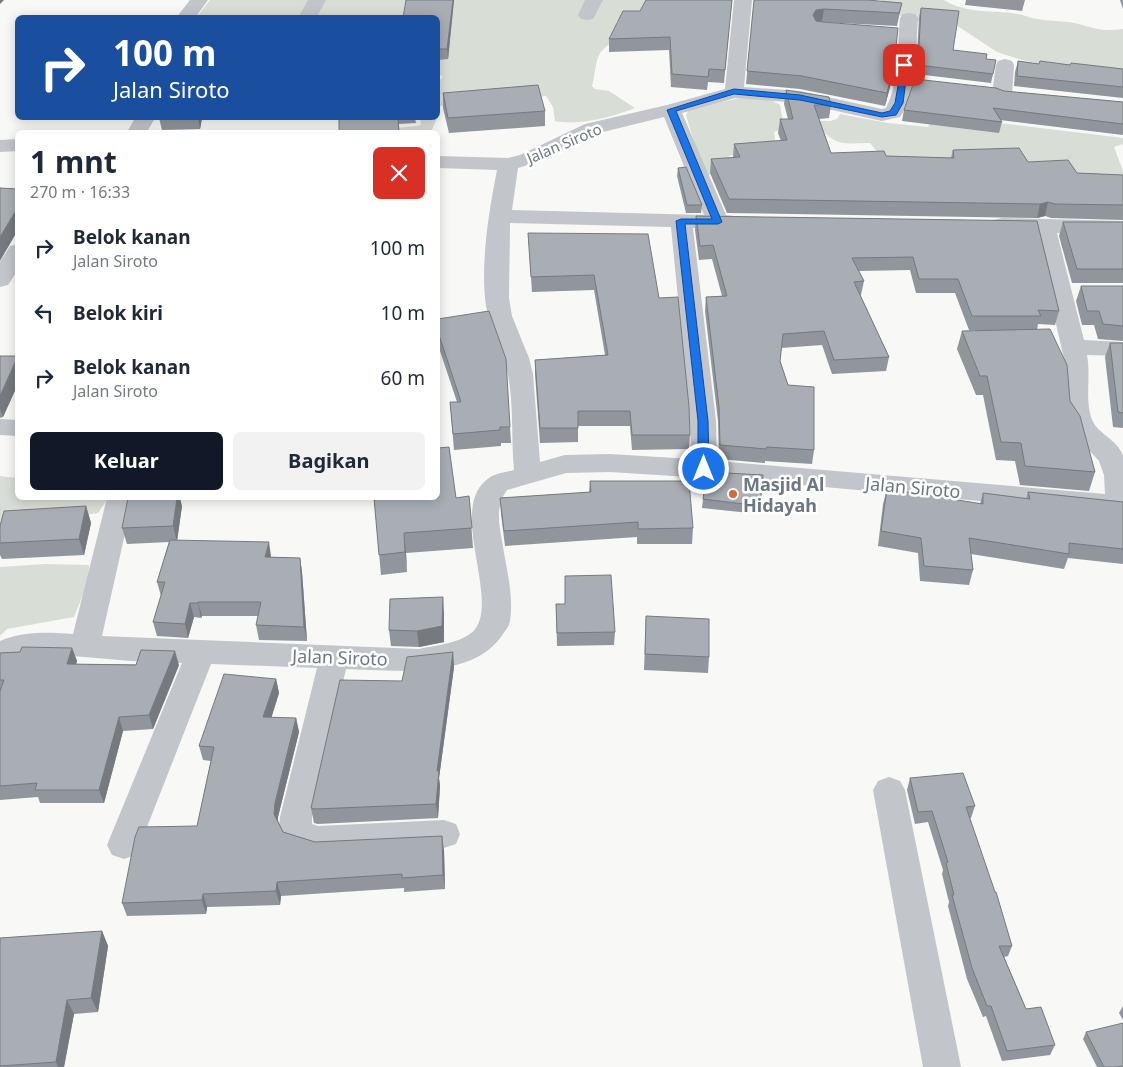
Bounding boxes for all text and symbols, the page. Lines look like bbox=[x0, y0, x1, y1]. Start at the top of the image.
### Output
text: 100 m bbox=[113, 29, 216, 76]
icon: right bbox=[30, 35, 95, 100]
pin bbox=[883, 44, 925, 86]
icon: arrive bbox=[890, 51, 918, 79]
text: Jalan Siroto bbox=[113, 74, 230, 104]
street label: Jalan Siroto bbox=[522, 118, 605, 169]
text: 1 mnt bbox=[30, 141, 117, 182]
button: close bbox=[373, 147, 425, 199]
text: 270 m · 16:33 bbox=[30, 181, 130, 203]
text: Belok kanan bbox=[73, 224, 190, 250]
icon: right bbox=[30, 234, 58, 262]
text: 100 m bbox=[370, 235, 425, 261]
text: Jalan Siroto bbox=[73, 250, 158, 272]
icon: left bbox=[30, 299, 58, 327]
text: Belok kiri bbox=[73, 300, 163, 326]
text: 10 m bbox=[381, 300, 425, 326]
text: Belok kanan bbox=[73, 354, 190, 380]
icon: right bbox=[30, 364, 58, 392]
text: 60 m bbox=[381, 365, 425, 391]
text: Jalan Siroto bbox=[73, 380, 158, 402]
button: Keluar bbox=[30, 432, 223, 490]
button: Bagikan bbox=[233, 432, 425, 490]
position arrow bbox=[677, 442, 729, 494]
street label: Jalan Siroto bbox=[862, 471, 962, 503]
place label: Masjid Al Hidayah bbox=[743, 472, 824, 517]
marker: Masjid Al Hidayah bbox=[727, 488, 739, 500]
street label: Jalan Siroto bbox=[290, 643, 388, 671]

